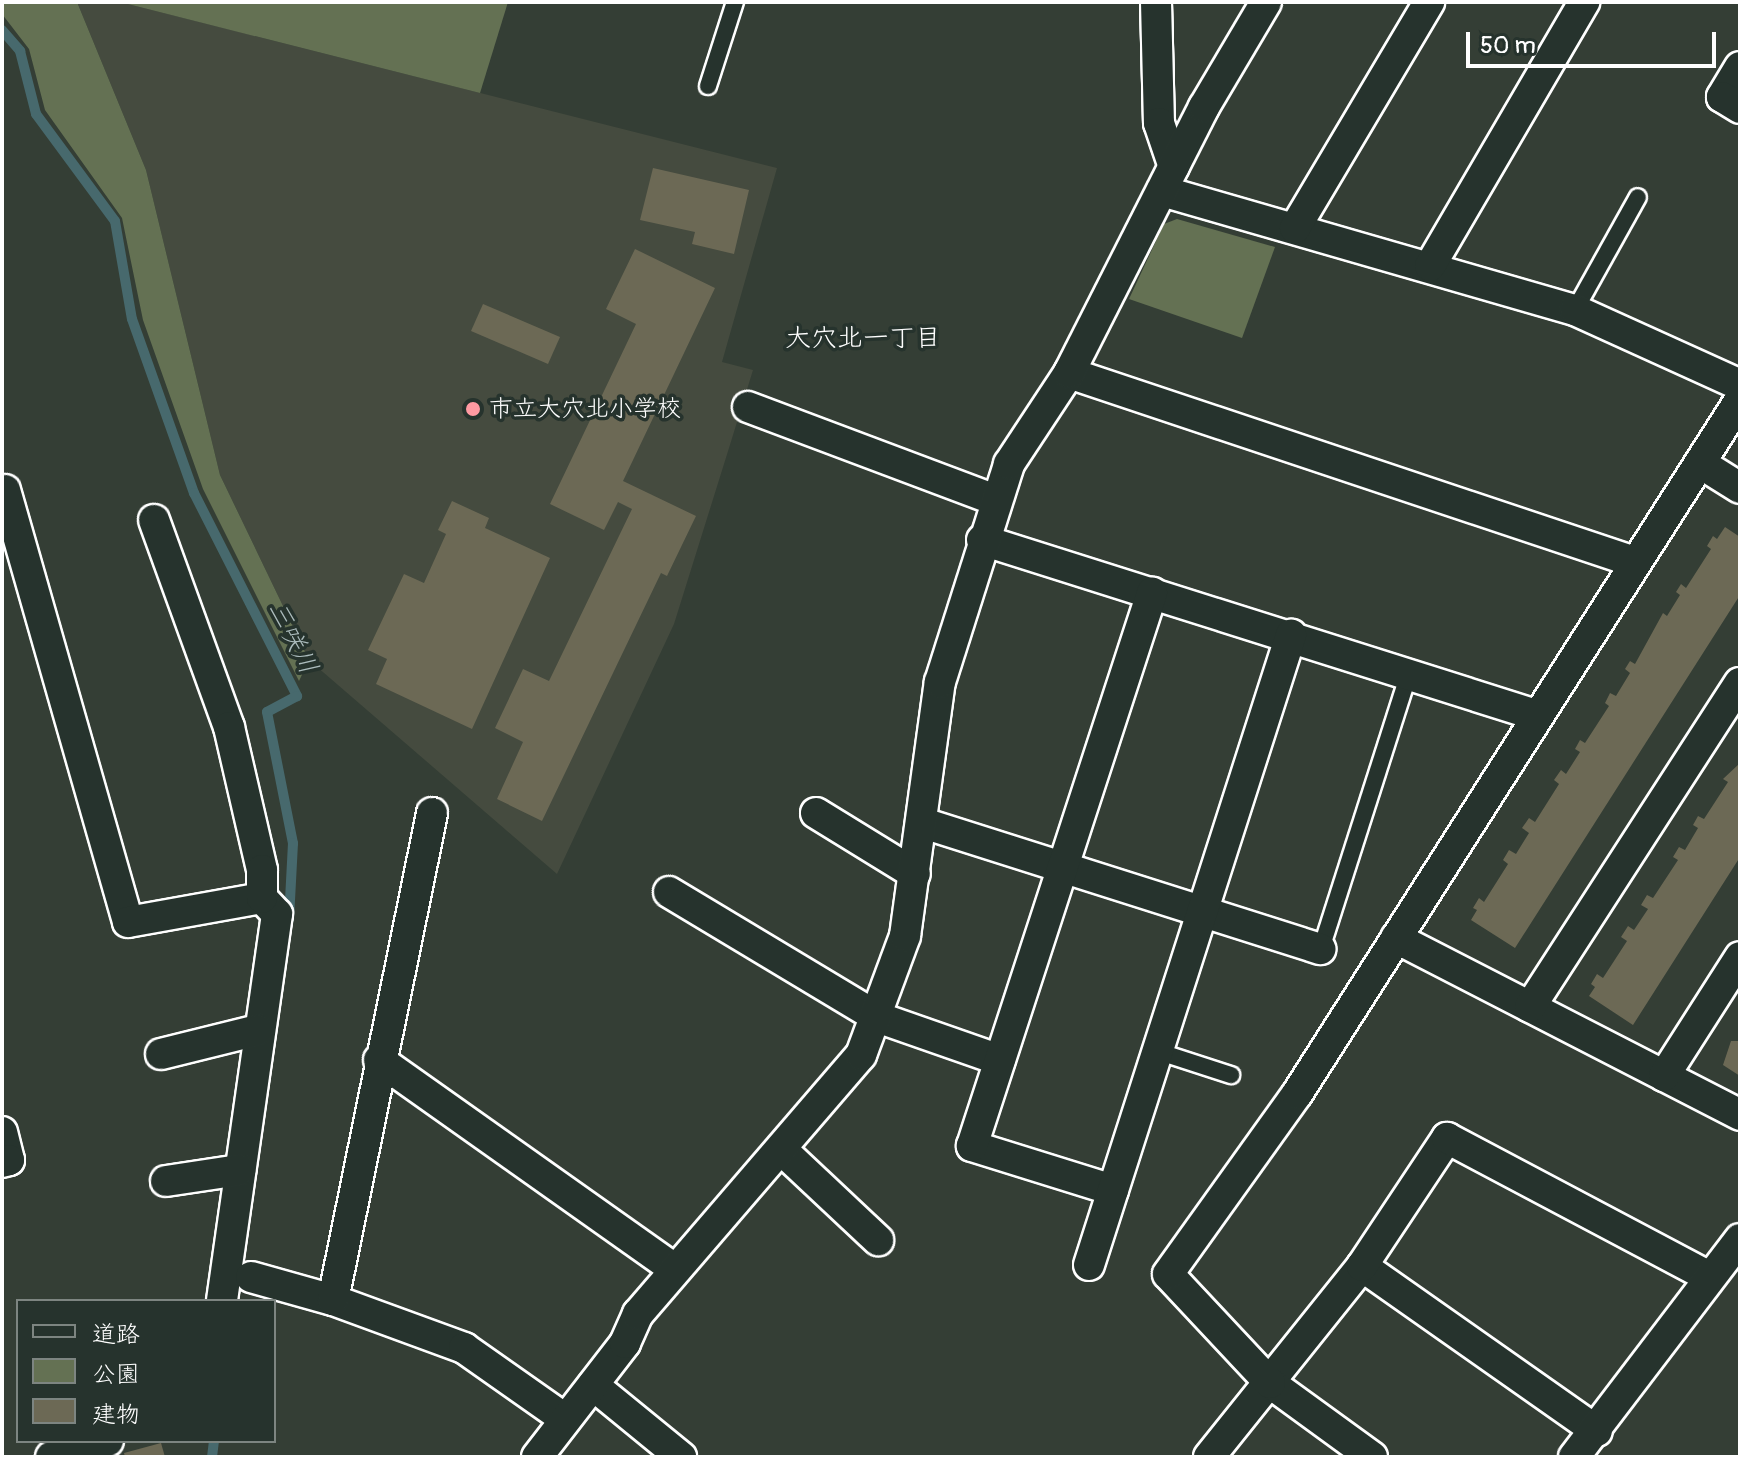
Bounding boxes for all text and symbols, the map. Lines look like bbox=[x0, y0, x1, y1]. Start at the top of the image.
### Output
scale bar bbox=[1470, 16, 1720, 66]
text: 50 m bbox=[1480, 31, 1536, 60]
district label: 大穴北一丁目 bbox=[785, 323, 941, 355]
place label: 市立大穴北小学校 bbox=[489, 395, 681, 423]
marker: 市立大穴北小学校 bbox=[464, 400, 482, 418]
water label: 三咲川 bbox=[260, 596, 324, 680]
legend bbox=[16, 1299, 276, 1443]
text: 道路 bbox=[92, 1320, 140, 1349]
text: 公園 bbox=[92, 1360, 140, 1389]
text: 建物 bbox=[92, 1400, 140, 1429]

